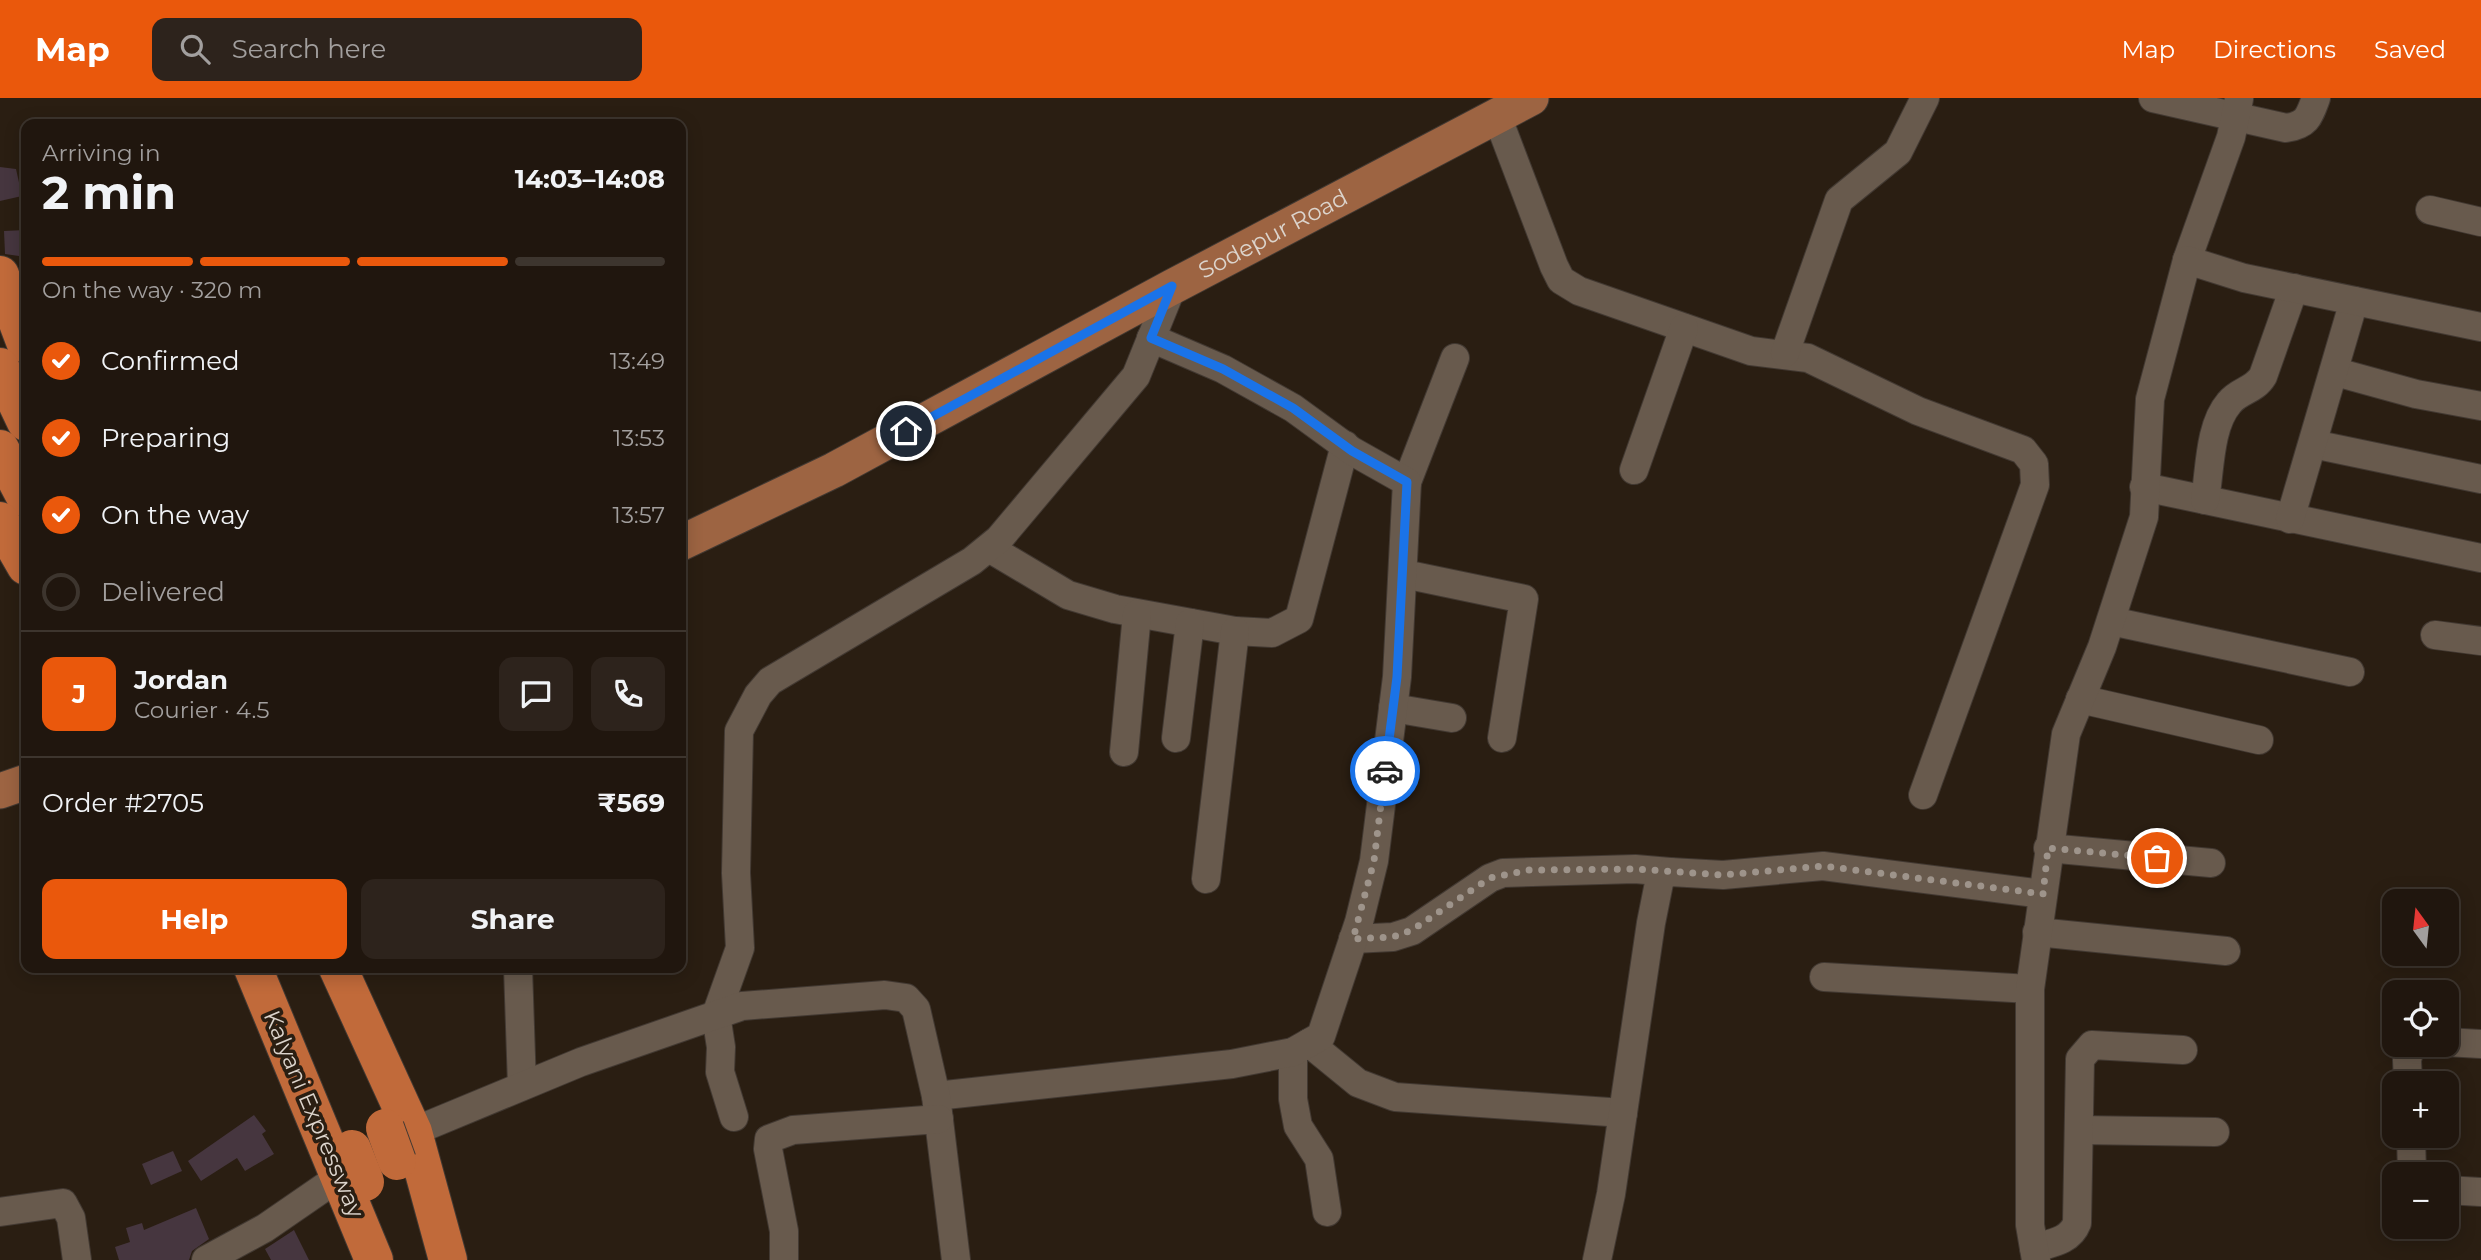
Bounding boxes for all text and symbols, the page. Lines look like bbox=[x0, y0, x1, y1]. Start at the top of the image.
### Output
search box bbox=[152, 18, 642, 81]
text: Map bbox=[35, 29, 110, 69]
icon: search bbox=[176, 30, 214, 68]
text: Search here bbox=[232, 33, 386, 65]
text: Map bbox=[2122, 35, 2175, 64]
text: Directions bbox=[2213, 35, 2336, 64]
text: Saved bbox=[2374, 35, 2446, 64]
text: Arriving in bbox=[42, 139, 161, 167]
text: 14:03–14:08 bbox=[515, 163, 665, 195]
text: 2 min bbox=[42, 164, 176, 221]
street label: Sodepur Road bbox=[1194, 183, 1352, 285]
text: On the way · 320 m bbox=[42, 276, 262, 304]
icon: check bbox=[42, 342, 80, 380]
text: Confirmed bbox=[101, 345, 240, 377]
text: 13:49 bbox=[610, 347, 665, 375]
pin bbox=[876, 401, 936, 461]
icon: home bbox=[887, 412, 925, 450]
icon: check bbox=[42, 419, 80, 457]
text: Preparing bbox=[101, 422, 230, 454]
text: 13:53 bbox=[613, 424, 665, 452]
icon: check bbox=[42, 496, 80, 534]
text: On the way bbox=[101, 499, 249, 531]
text: 13:57 bbox=[613, 501, 665, 529]
text: Delivered bbox=[101, 576, 225, 608]
button: chat bbox=[499, 657, 573, 731]
button: phone bbox=[591, 657, 665, 731]
text: Jordan bbox=[134, 664, 228, 696]
text: J bbox=[72, 678, 86, 710]
text: Courier · 4.5 bbox=[134, 696, 269, 724]
courier bbox=[1350, 736, 1420, 806]
icon: car bbox=[1366, 752, 1404, 790]
text: Order #2705 bbox=[42, 787, 204, 819]
text: ₹569 bbox=[598, 787, 665, 819]
pin bbox=[2127, 828, 2187, 888]
icon: bag bbox=[2138, 839, 2176, 877]
button: Help bbox=[42, 879, 347, 959]
button: Share bbox=[361, 879, 665, 959]
north arrow bbox=[2382, 889, 2459, 966]
map controls bbox=[2382, 889, 2459, 1239]
button: locate bbox=[2382, 980, 2459, 1057]
street label: Kalyani Expressway bbox=[258, 1006, 371, 1222]
button: + bbox=[2382, 1071, 2459, 1148]
button: − bbox=[2382, 1162, 2459, 1239]

